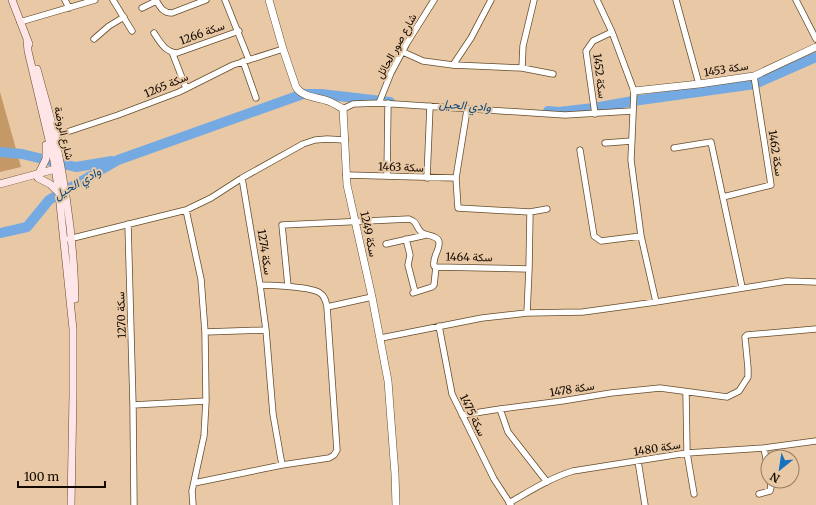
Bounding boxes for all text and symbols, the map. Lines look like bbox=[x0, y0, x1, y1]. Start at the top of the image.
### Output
street label: شارع صور الحائل bbox=[372, 11, 421, 81]
street label: سكة 1266 bbox=[178, 18, 227, 48]
street label: سكة 1452 bbox=[590, 53, 610, 100]
street label: سكة 1453 bbox=[703, 59, 750, 79]
street label: سكة 1265 bbox=[142, 69, 190, 101]
water label: وادي الحيل bbox=[438, 96, 492, 117]
street label: شارع الروضة bbox=[50, 105, 77, 162]
street label: سكة 1462 bbox=[765, 129, 787, 177]
street label: سكة 1463 bbox=[378, 159, 425, 175]
water label: وادي الحيل bbox=[51, 163, 105, 205]
street label: سكة 1249 bbox=[357, 210, 381, 258]
street label: سكة 1274 bbox=[255, 228, 276, 276]
street label: سكة 1464 bbox=[445, 250, 493, 264]
street label: سكة 1270 bbox=[113, 291, 129, 339]
street label: سكة 1478 bbox=[549, 379, 596, 399]
street label: سكة 1475 bbox=[457, 392, 489, 439]
street label: سكة 1480 bbox=[633, 437, 682, 459]
north arrow bbox=[760, 449, 800, 489]
scale bar bbox=[18, 463, 105, 489]
text: 100 m bbox=[24, 469, 59, 484]
text: N bbox=[767, 469, 782, 486]

